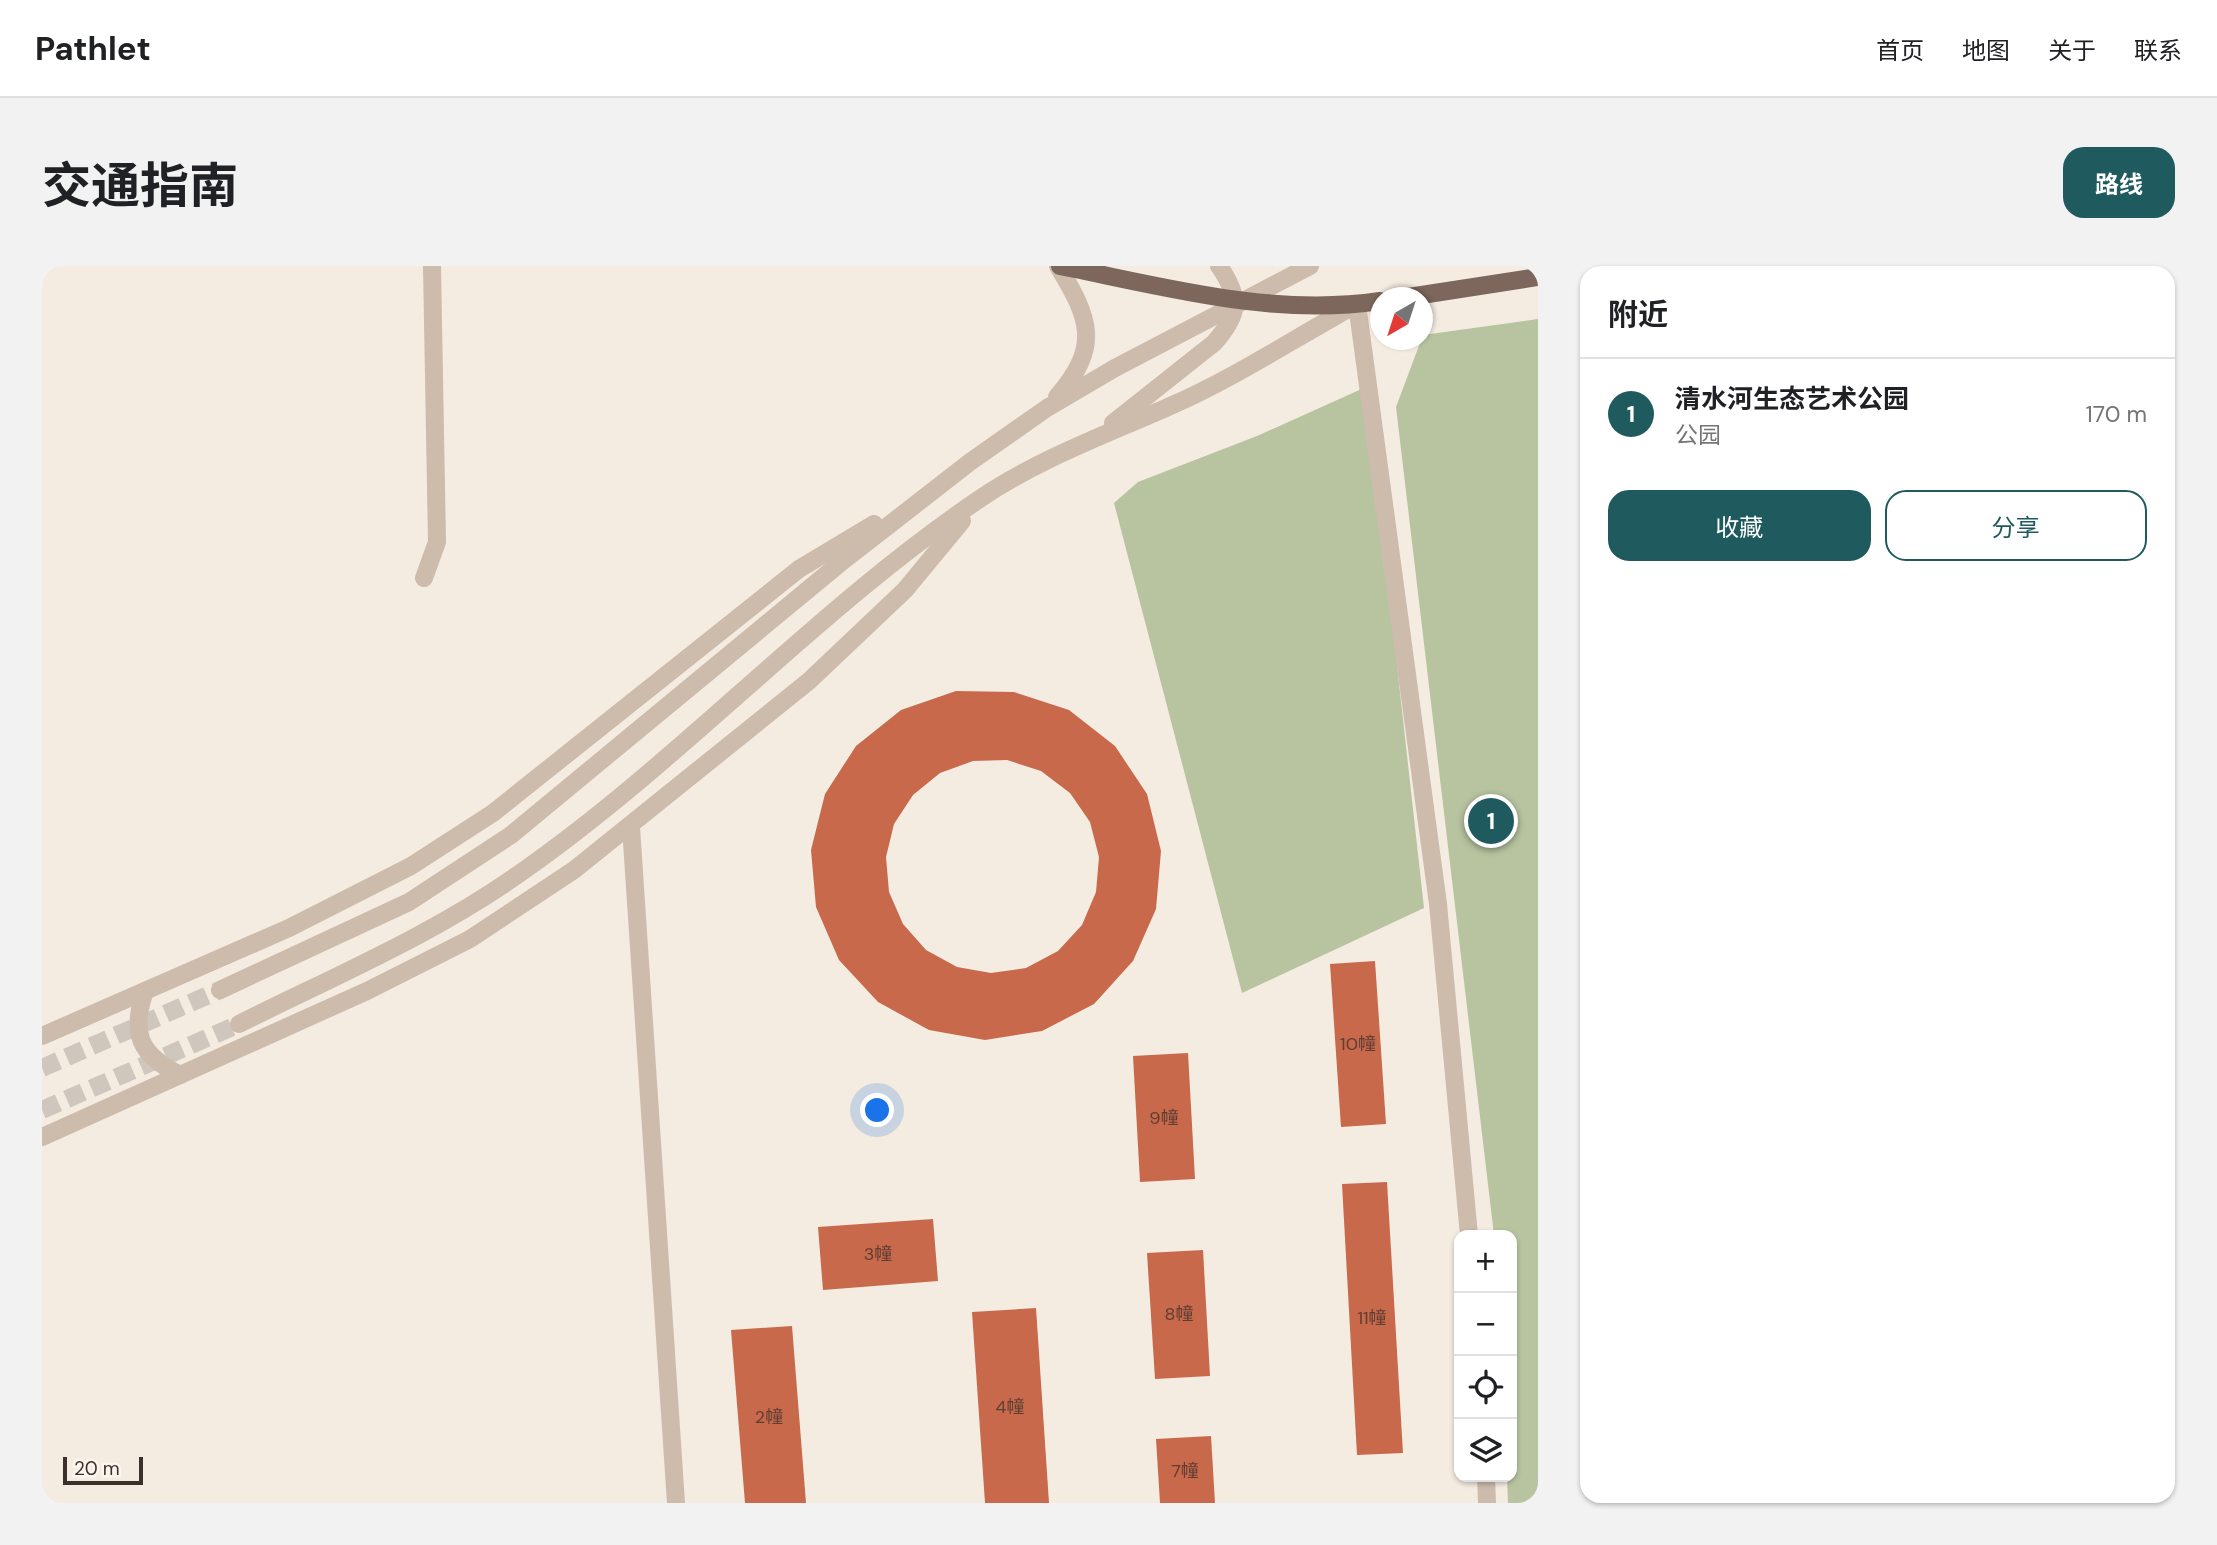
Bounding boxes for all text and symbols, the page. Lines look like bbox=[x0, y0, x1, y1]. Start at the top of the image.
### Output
text: Pathlet bbox=[35, 27, 151, 70]
text: 首页 bbox=[1876, 35, 1924, 66]
text: 地图 bbox=[1962, 35, 2010, 66]
text: 关于 bbox=[2048, 35, 2096, 66]
text: 联系 bbox=[2134, 35, 2182, 66]
button: 路线 bbox=[2063, 147, 2175, 218]
text: 交通指南 bbox=[42, 154, 238, 218]
north arrow bbox=[1370, 287, 1433, 350]
text: 附近 bbox=[1608, 295, 1668, 334]
text: 清水河生态艺术公园 bbox=[1675, 382, 1909, 416]
text: 1 bbox=[1627, 399, 1635, 429]
text: 170 m bbox=[2086, 399, 2147, 429]
text: 公园 bbox=[1675, 420, 1721, 450]
button: 收藏 bbox=[1608, 490, 1871, 561]
button: 分享 bbox=[1885, 490, 2147, 561]
pin: 1 bbox=[1468, 795, 1514, 847]
house number: 10幢 bbox=[1340, 1032, 1376, 1056]
your location bbox=[860, 1093, 894, 1127]
house number: 9幢 bbox=[1149, 1106, 1179, 1130]
map controls bbox=[1454, 1230, 1517, 1482]
button: + bbox=[1454, 1230, 1517, 1293]
house number: 3幢 bbox=[864, 1242, 892, 1266]
button: − bbox=[1454, 1293, 1517, 1356]
house number: 8幢 bbox=[1165, 1302, 1193, 1326]
house number: 11幢 bbox=[1357, 1306, 1387, 1330]
button: locate bbox=[1454, 1356, 1517, 1419]
house number: 4幢 bbox=[996, 1395, 1024, 1419]
house number: 2幢 bbox=[755, 1405, 783, 1429]
button: layers bbox=[1454, 1419, 1517, 1482]
scale bar bbox=[63, 1454, 144, 1486]
text: 20 m bbox=[74, 1456, 120, 1481]
house number: 7幢 bbox=[1171, 1459, 1199, 1483]

